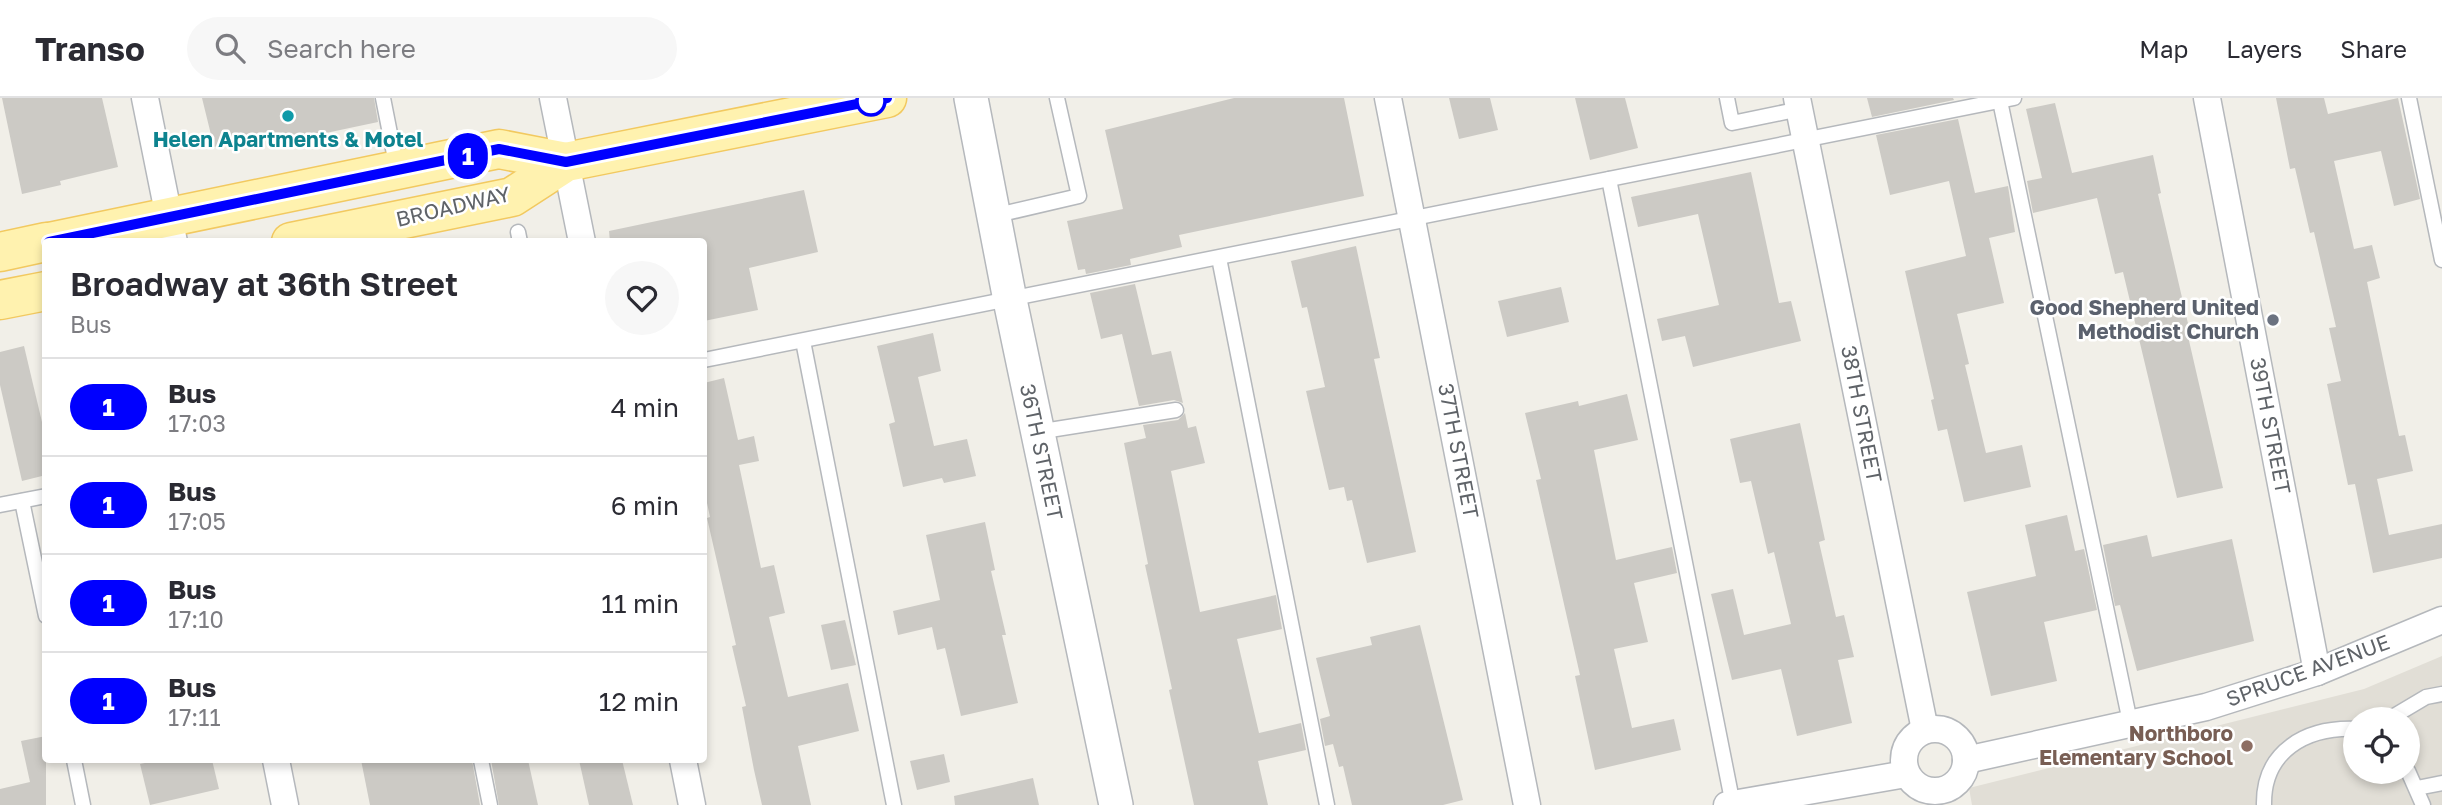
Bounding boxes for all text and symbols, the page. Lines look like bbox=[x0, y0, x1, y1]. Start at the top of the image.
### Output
search box bbox=[187, 17, 677, 80]
text: Transo bbox=[35, 29, 145, 68]
icon: search bbox=[211, 29, 249, 67]
text: Search here bbox=[267, 33, 416, 64]
text: Map bbox=[2139, 34, 2188, 63]
text: Layers bbox=[2226, 34, 2302, 63]
text: Share bbox=[2340, 34, 2407, 63]
unlabelled marker bbox=[856, 86, 886, 116]
marker: Helen Apartments & Motel bbox=[280, 108, 296, 124]
place label: Helen Apartments & Motel bbox=[153, 126, 423, 152]
line badge: 1 bbox=[445, 133, 491, 179]
text: 1 bbox=[462, 141, 474, 170]
street label: BROADWAY bbox=[393, 180, 513, 232]
button: heart bbox=[605, 261, 679, 335]
text: Broadway at 36th Street bbox=[70, 264, 458, 303]
place label: Good Shepherd United Methodist Church bbox=[2029, 294, 2259, 344]
text: Bus bbox=[70, 310, 112, 338]
marker: Good Shepherd United Methodist Church bbox=[2265, 312, 2281, 328]
street label: 38TH STREET bbox=[1836, 343, 1888, 484]
street label: 39TH STREET bbox=[2245, 355, 2297, 496]
text: Bus bbox=[168, 378, 216, 409]
street label: 36TH STREET bbox=[1015, 381, 1069, 522]
street label: 37TH STREET bbox=[1433, 381, 1485, 521]
text: 1 bbox=[102, 392, 115, 421]
text: 4 min bbox=[611, 392, 679, 423]
text: 17:03 bbox=[168, 409, 226, 437]
text: Bus bbox=[168, 476, 216, 507]
text: 1 bbox=[102, 490, 115, 519]
text: 6 min bbox=[611, 490, 679, 521]
text: 17:05 bbox=[168, 507, 226, 535]
text: Bus bbox=[168, 574, 216, 605]
text: 1 bbox=[102, 588, 115, 617]
text: 11 min bbox=[601, 588, 679, 619]
text: 17:10 bbox=[168, 605, 224, 633]
street label: SPRUCE AVENUE bbox=[2222, 628, 2393, 712]
text: Bus bbox=[168, 672, 216, 703]
text: 1 bbox=[102, 686, 115, 715]
text: 12 min bbox=[599, 686, 679, 717]
text: 17:11 bbox=[168, 703, 221, 731]
map controls bbox=[2343, 707, 2420, 784]
button: locate bbox=[2343, 707, 2420, 784]
place label: Northboro Elementary School bbox=[2039, 720, 2233, 770]
marker: Northboro Elementary School bbox=[2239, 738, 2255, 754]

